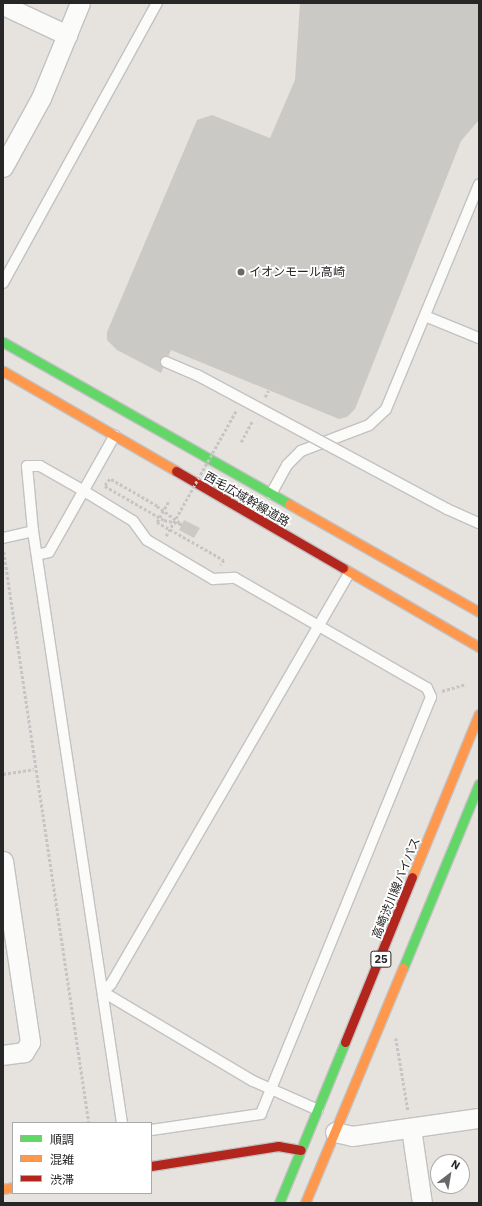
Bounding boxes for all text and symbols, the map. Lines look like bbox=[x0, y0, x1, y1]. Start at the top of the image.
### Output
place label: イオンモール高崎 bbox=[249, 265, 345, 279]
marker: イオンモール高崎 bbox=[236, 267, 246, 277]
street label: 西毛広域幹線道路 bbox=[202, 469, 292, 529]
street label: 高崎渋川線バイパス bbox=[369, 835, 423, 941]
road number: 25 bbox=[370, 950, 392, 968]
legend bbox=[12, 1122, 152, 1194]
text: 順調 bbox=[50, 1132, 74, 1147]
text: 混雑 bbox=[50, 1152, 74, 1167]
north arrow bbox=[430, 1154, 470, 1194]
text: N bbox=[449, 1157, 463, 1173]
text: 渋滞 bbox=[50, 1172, 74, 1187]

